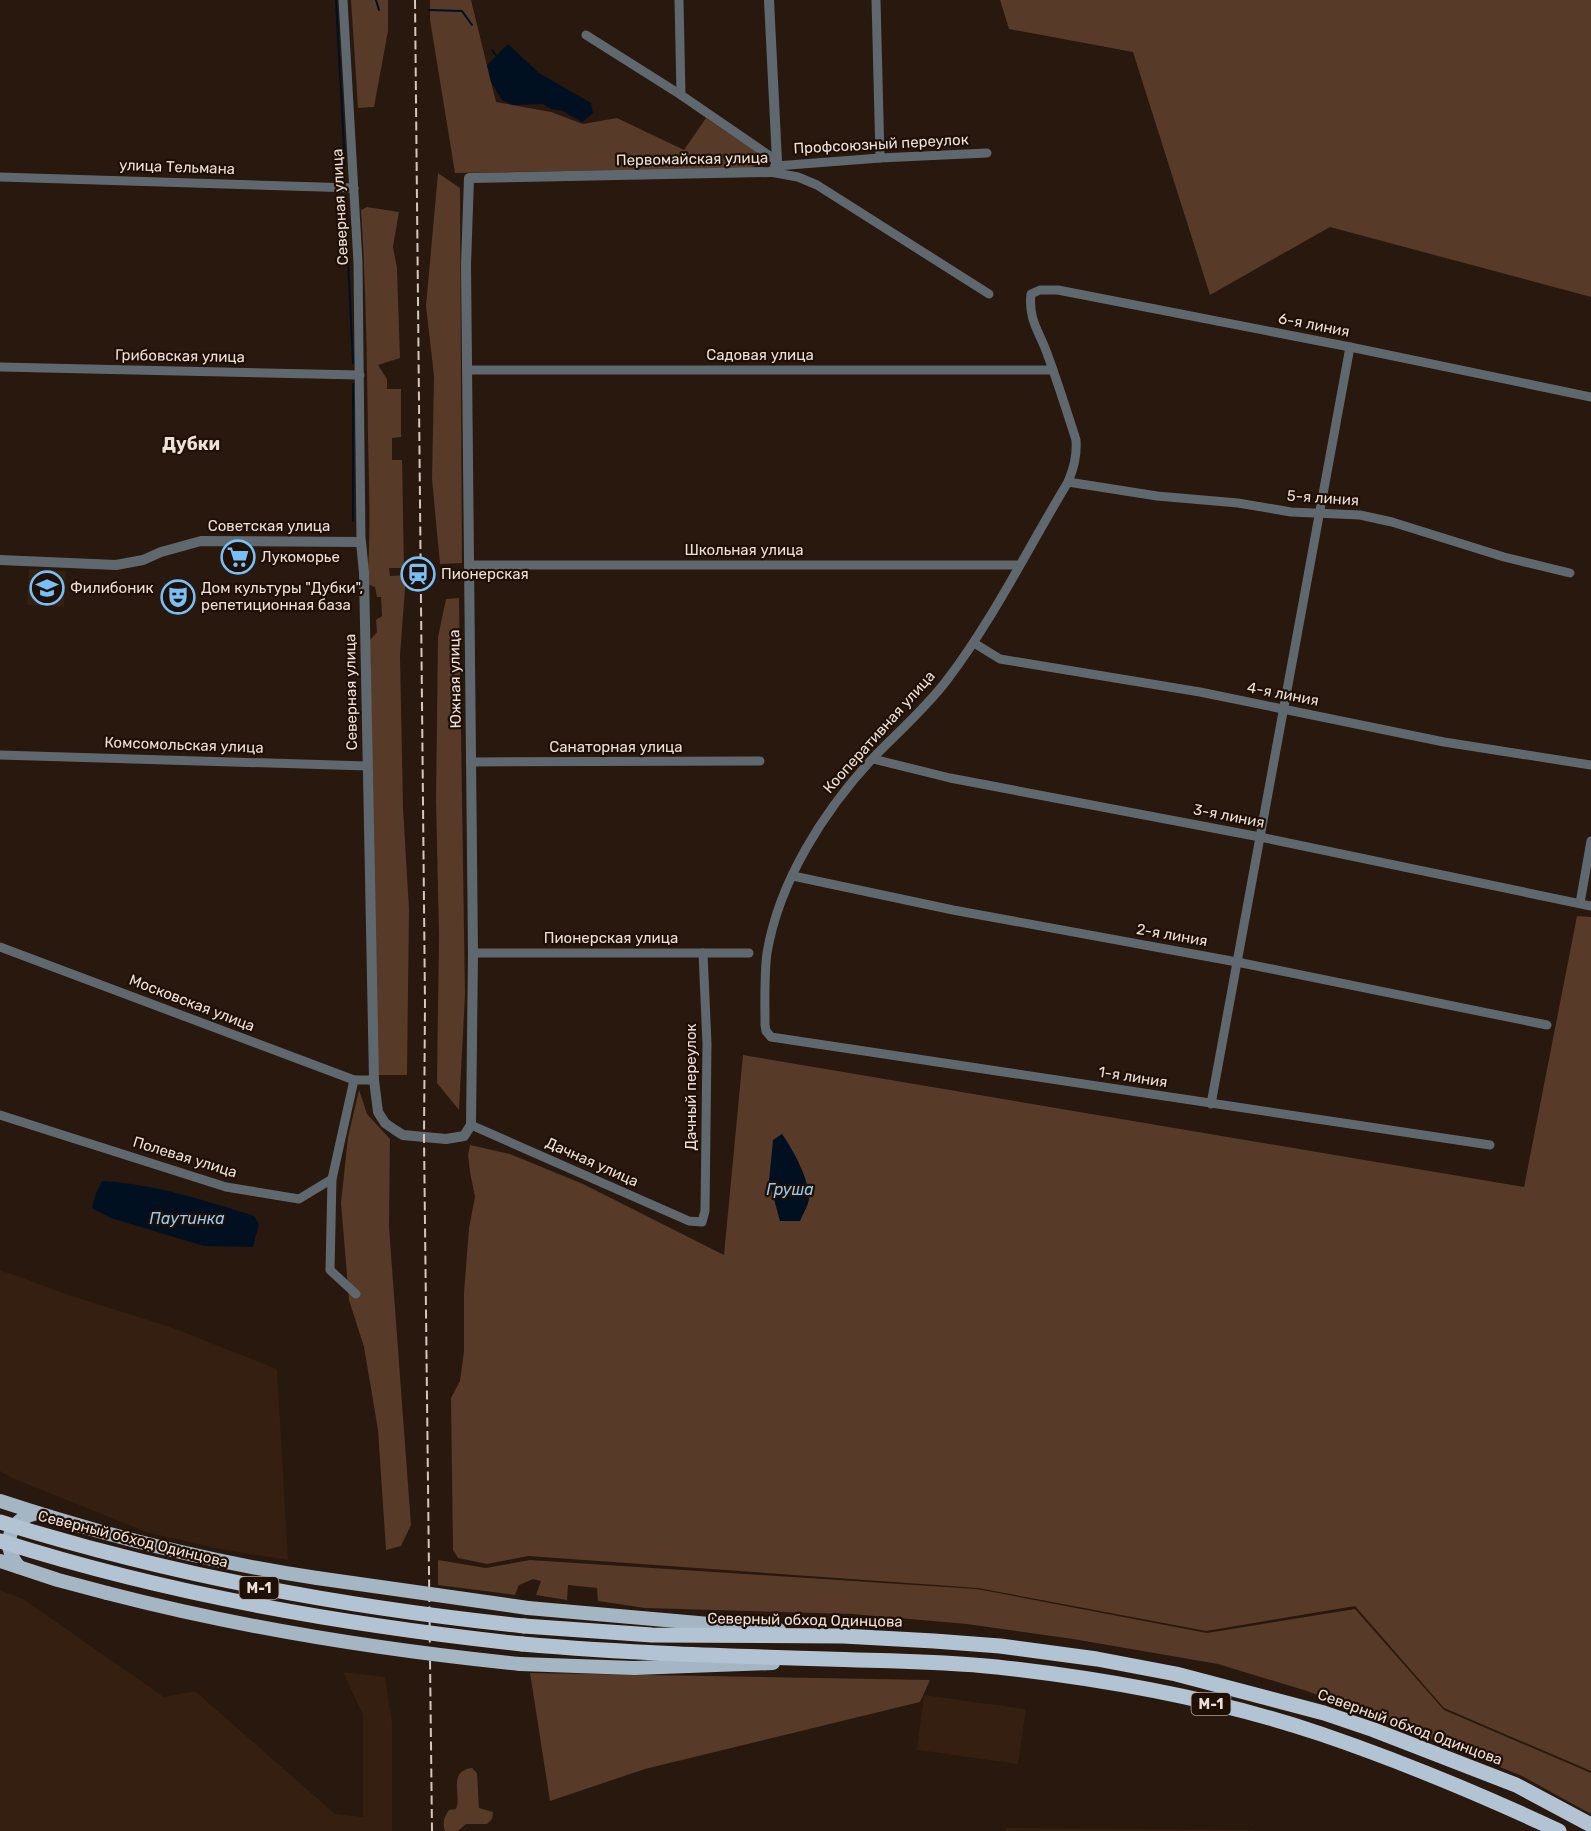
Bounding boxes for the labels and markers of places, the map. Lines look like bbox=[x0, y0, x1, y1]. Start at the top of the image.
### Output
supermarket icon: Лукоморье bbox=[220, 539, 256, 575]
place label: Лукоморье bbox=[261, 548, 340, 566]
station icon: Пионерская bbox=[400, 556, 436, 592]
place label: Пионерская bbox=[441, 565, 529, 583]
school or university icon: Филибоник bbox=[29, 570, 65, 606]
place label: Филибоник bbox=[70, 579, 153, 597]
theatre icon: Дом культуры "Дубки", репетиционная база bbox=[160, 579, 196, 615]
place label: Дом культуры "Дубки", репетиционная база bbox=[201, 579, 363, 614]

